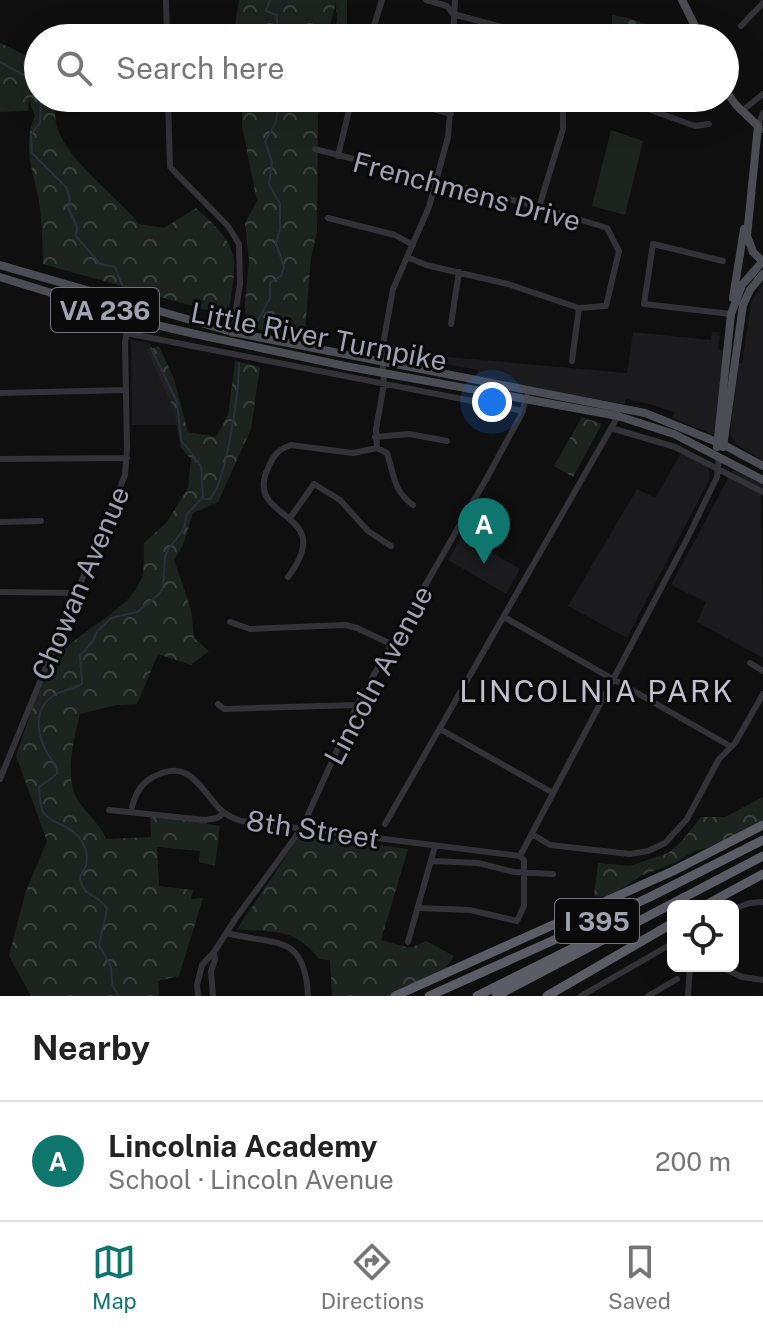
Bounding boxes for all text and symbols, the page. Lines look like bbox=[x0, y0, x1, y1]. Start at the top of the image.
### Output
search box bbox=[24, 24, 739, 112]
icon: search bbox=[52, 46, 96, 90]
text: Search here bbox=[116, 50, 284, 86]
street label: Frenchmens Drive bbox=[349, 145, 585, 237]
road number: VA 236 bbox=[51, 288, 159, 332]
street label: Little River Turnpike bbox=[188, 295, 450, 377]
your location bbox=[472, 382, 512, 422]
street label: Chowan Avenue bbox=[24, 481, 136, 685]
pin: A bbox=[458, 498, 510, 564]
street label: Lincoln Avenue bbox=[317, 580, 439, 770]
district label: LINCOLNIA PARK bbox=[459, 673, 735, 709]
street label: 8th Street bbox=[244, 803, 382, 855]
road number: I 395 bbox=[555, 899, 639, 943]
map controls bbox=[667, 900, 739, 972]
button: locate bbox=[667, 900, 739, 972]
text: Nearby bbox=[32, 1028, 150, 1068]
text: Lincolnia Academy bbox=[108, 1128, 377, 1164]
text: A bbox=[49, 1146, 67, 1177]
text: 200 m bbox=[655, 1146, 731, 1177]
text: School · Lincoln Avenue bbox=[108, 1164, 394, 1195]
tab: Map bbox=[92, 1240, 137, 1314]
tab: Directions bbox=[321, 1240, 424, 1314]
tab: Saved bbox=[608, 1240, 671, 1314]

